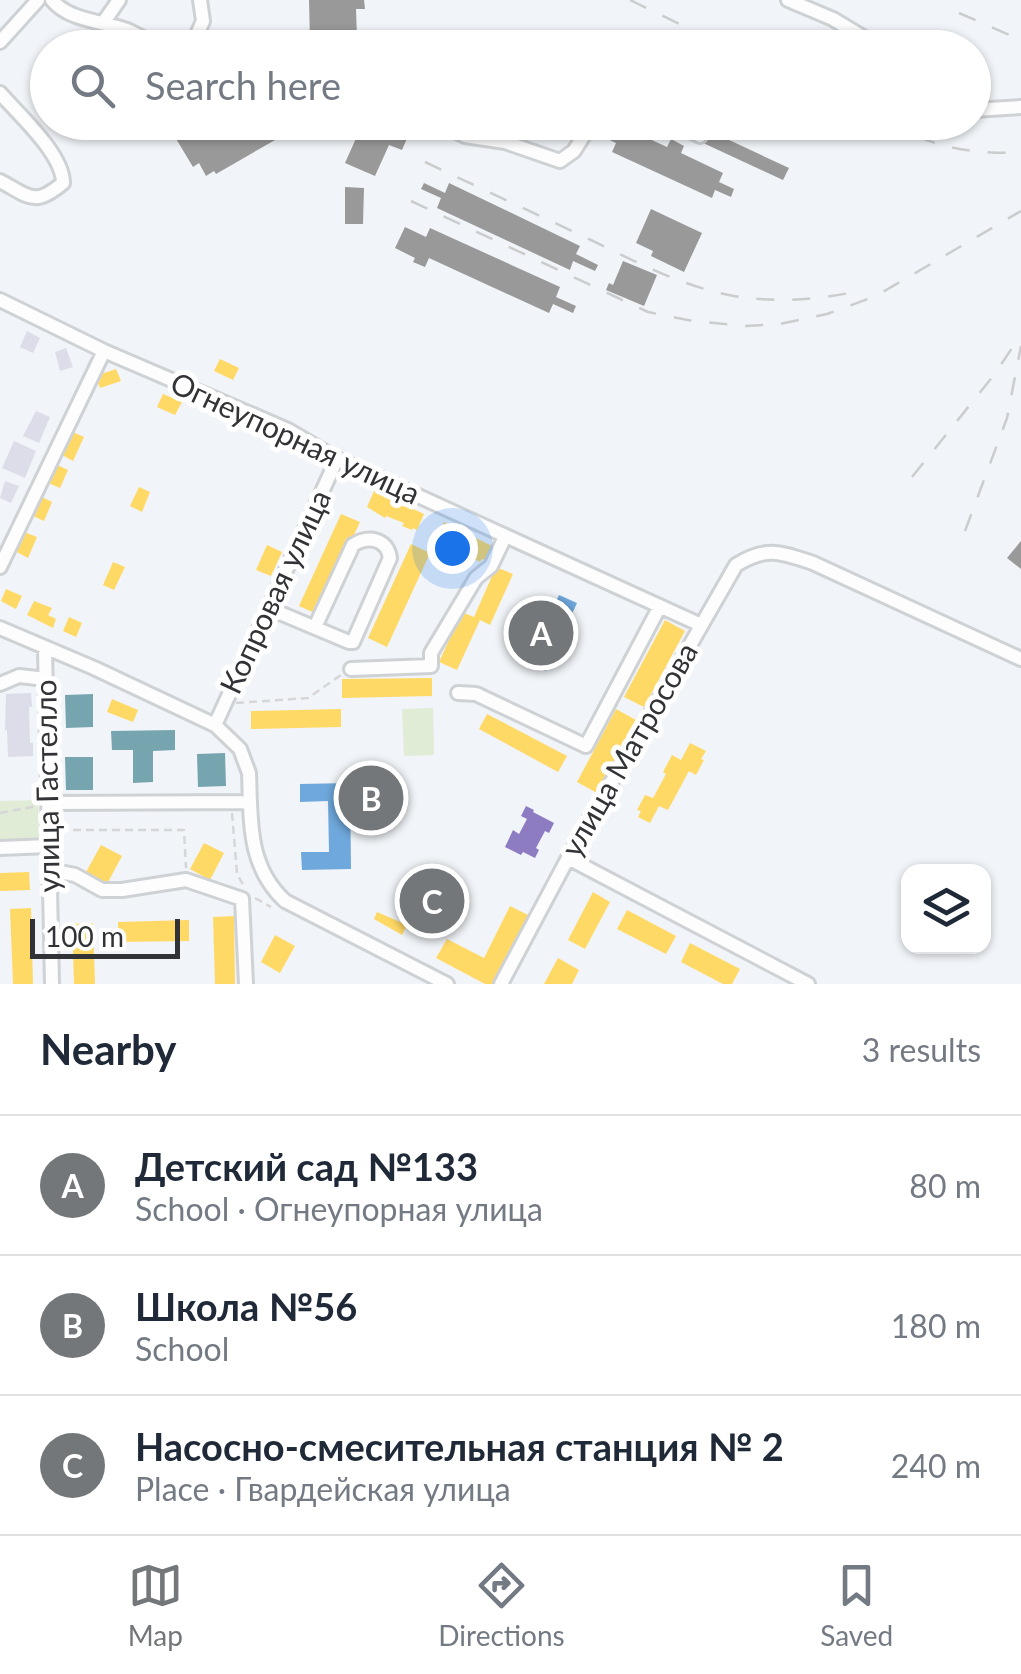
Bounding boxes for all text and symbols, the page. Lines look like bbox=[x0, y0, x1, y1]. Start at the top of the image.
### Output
search box bbox=[30, 30, 991, 140]
icon: search bbox=[65, 58, 120, 113]
text: Search here bbox=[145, 62, 341, 108]
street label: Огнеупорная улица bbox=[166, 364, 426, 511]
street label: Копровая улица bbox=[211, 483, 337, 699]
your location bbox=[427, 523, 478, 574]
pin: A bbox=[508, 596, 574, 670]
street label: улица Матросова bbox=[552, 635, 704, 863]
street label: улица Гастелло bbox=[26, 679, 66, 893]
pin: B bbox=[338, 760, 404, 836]
pin: C bbox=[400, 864, 464, 938]
map controls bbox=[901, 864, 991, 954]
button: layers bbox=[901, 864, 991, 954]
scale bar bbox=[30, 914, 180, 958]
text: 100 m bbox=[45, 919, 124, 953]
text: Nearby bbox=[40, 1024, 177, 1074]
text: 3 results bbox=[862, 1030, 981, 1069]
text: Детский сад №133 bbox=[135, 1143, 478, 1189]
text: A bbox=[61, 1166, 84, 1205]
text: 80 m bbox=[909, 1166, 981, 1205]
text: School · Огнеупорная улица bbox=[135, 1189, 543, 1228]
text: Школа №56 bbox=[135, 1283, 357, 1329]
text: B bbox=[62, 1306, 83, 1345]
text: 180 m bbox=[891, 1306, 981, 1345]
text: School bbox=[135, 1329, 229, 1368]
text: Насосно-смесительная станция № 2 bbox=[135, 1423, 784, 1469]
text: C bbox=[62, 1446, 83, 1485]
text: 240 m bbox=[891, 1446, 981, 1485]
text: Place · Гвардейская улица bbox=[135, 1469, 511, 1508]
tab: Map bbox=[128, 1558, 183, 1652]
tab: Directions bbox=[438, 1558, 565, 1652]
tab: Saved bbox=[820, 1558, 893, 1652]

